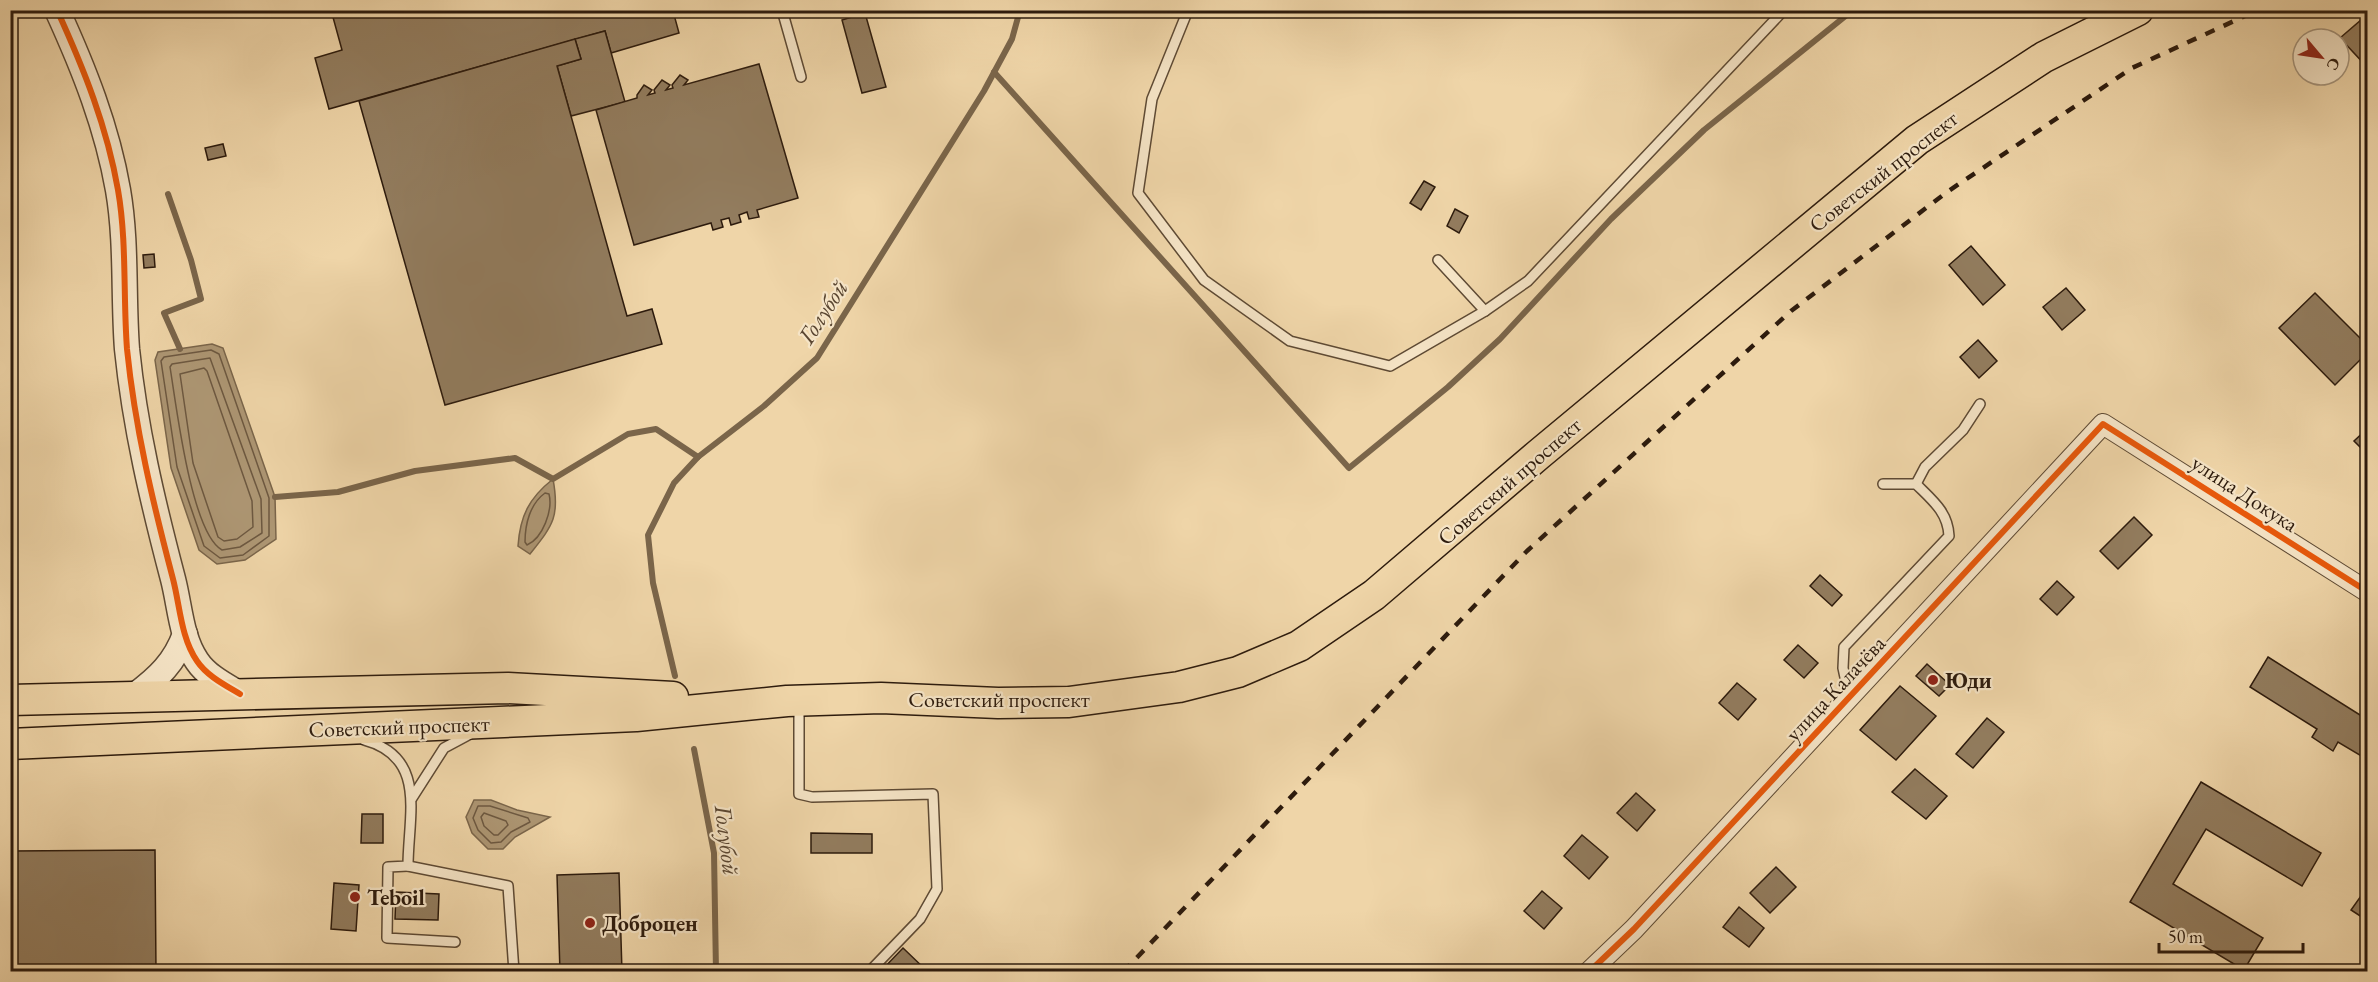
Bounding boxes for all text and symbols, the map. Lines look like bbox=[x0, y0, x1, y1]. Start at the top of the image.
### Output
north arrow bbox=[2291, 27, 2351, 87]
text: С bbox=[2322, 54, 2346, 74]
street label: Советский проспект bbox=[1803, 104, 1964, 239]
water label: Голубой bbox=[790, 274, 855, 351]
street label: Советский проспект bbox=[1431, 411, 1587, 552]
street label: улица Докука bbox=[2186, 448, 2304, 539]
street label: улица Калачёва bbox=[1779, 629, 1892, 747]
place label: Юди bbox=[1945, 666, 1992, 695]
marker: Юди bbox=[1926, 673, 1940, 687]
street label: Советский проспект bbox=[908, 685, 1090, 714]
street label: Советский проспект bbox=[308, 709, 490, 744]
water label: Голубой bbox=[708, 802, 747, 877]
place label: Teboil bbox=[367, 883, 425, 912]
marker: Teboil bbox=[348, 890, 362, 904]
place label: Доброцен bbox=[602, 909, 698, 938]
marker: Доброцен bbox=[583, 916, 597, 930]
scale bar bbox=[2159, 916, 2303, 954]
text: 50 m bbox=[2168, 925, 2203, 948]

